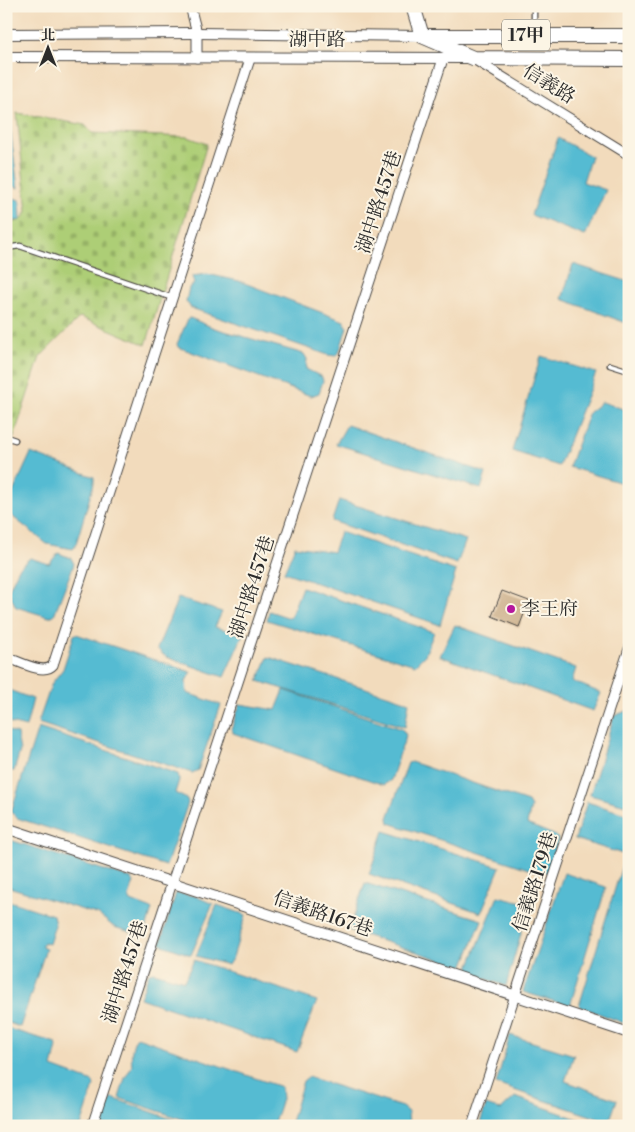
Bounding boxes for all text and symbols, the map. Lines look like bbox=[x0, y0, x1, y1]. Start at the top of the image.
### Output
road number: 17甲 bbox=[502, 20, 550, 50]
north arrow bbox=[22, 22, 72, 72]
text: 北 bbox=[41, 27, 55, 45]
street label: 湖中路 bbox=[288, 28, 346, 52]
street label: 信義路 bbox=[518, 59, 580, 109]
street label: 湖中路457巷 bbox=[351, 148, 407, 256]
street label: 湖中路457巷 bbox=[224, 533, 280, 641]
place label: 李王府 bbox=[521, 597, 578, 621]
marker: 李王府 bbox=[505, 603, 517, 615]
street label: 信義路179巷 bbox=[508, 829, 562, 935]
street label: 信義路167巷 bbox=[270, 886, 376, 942]
street label: 湖中路457巷 bbox=[97, 918, 153, 1026]

